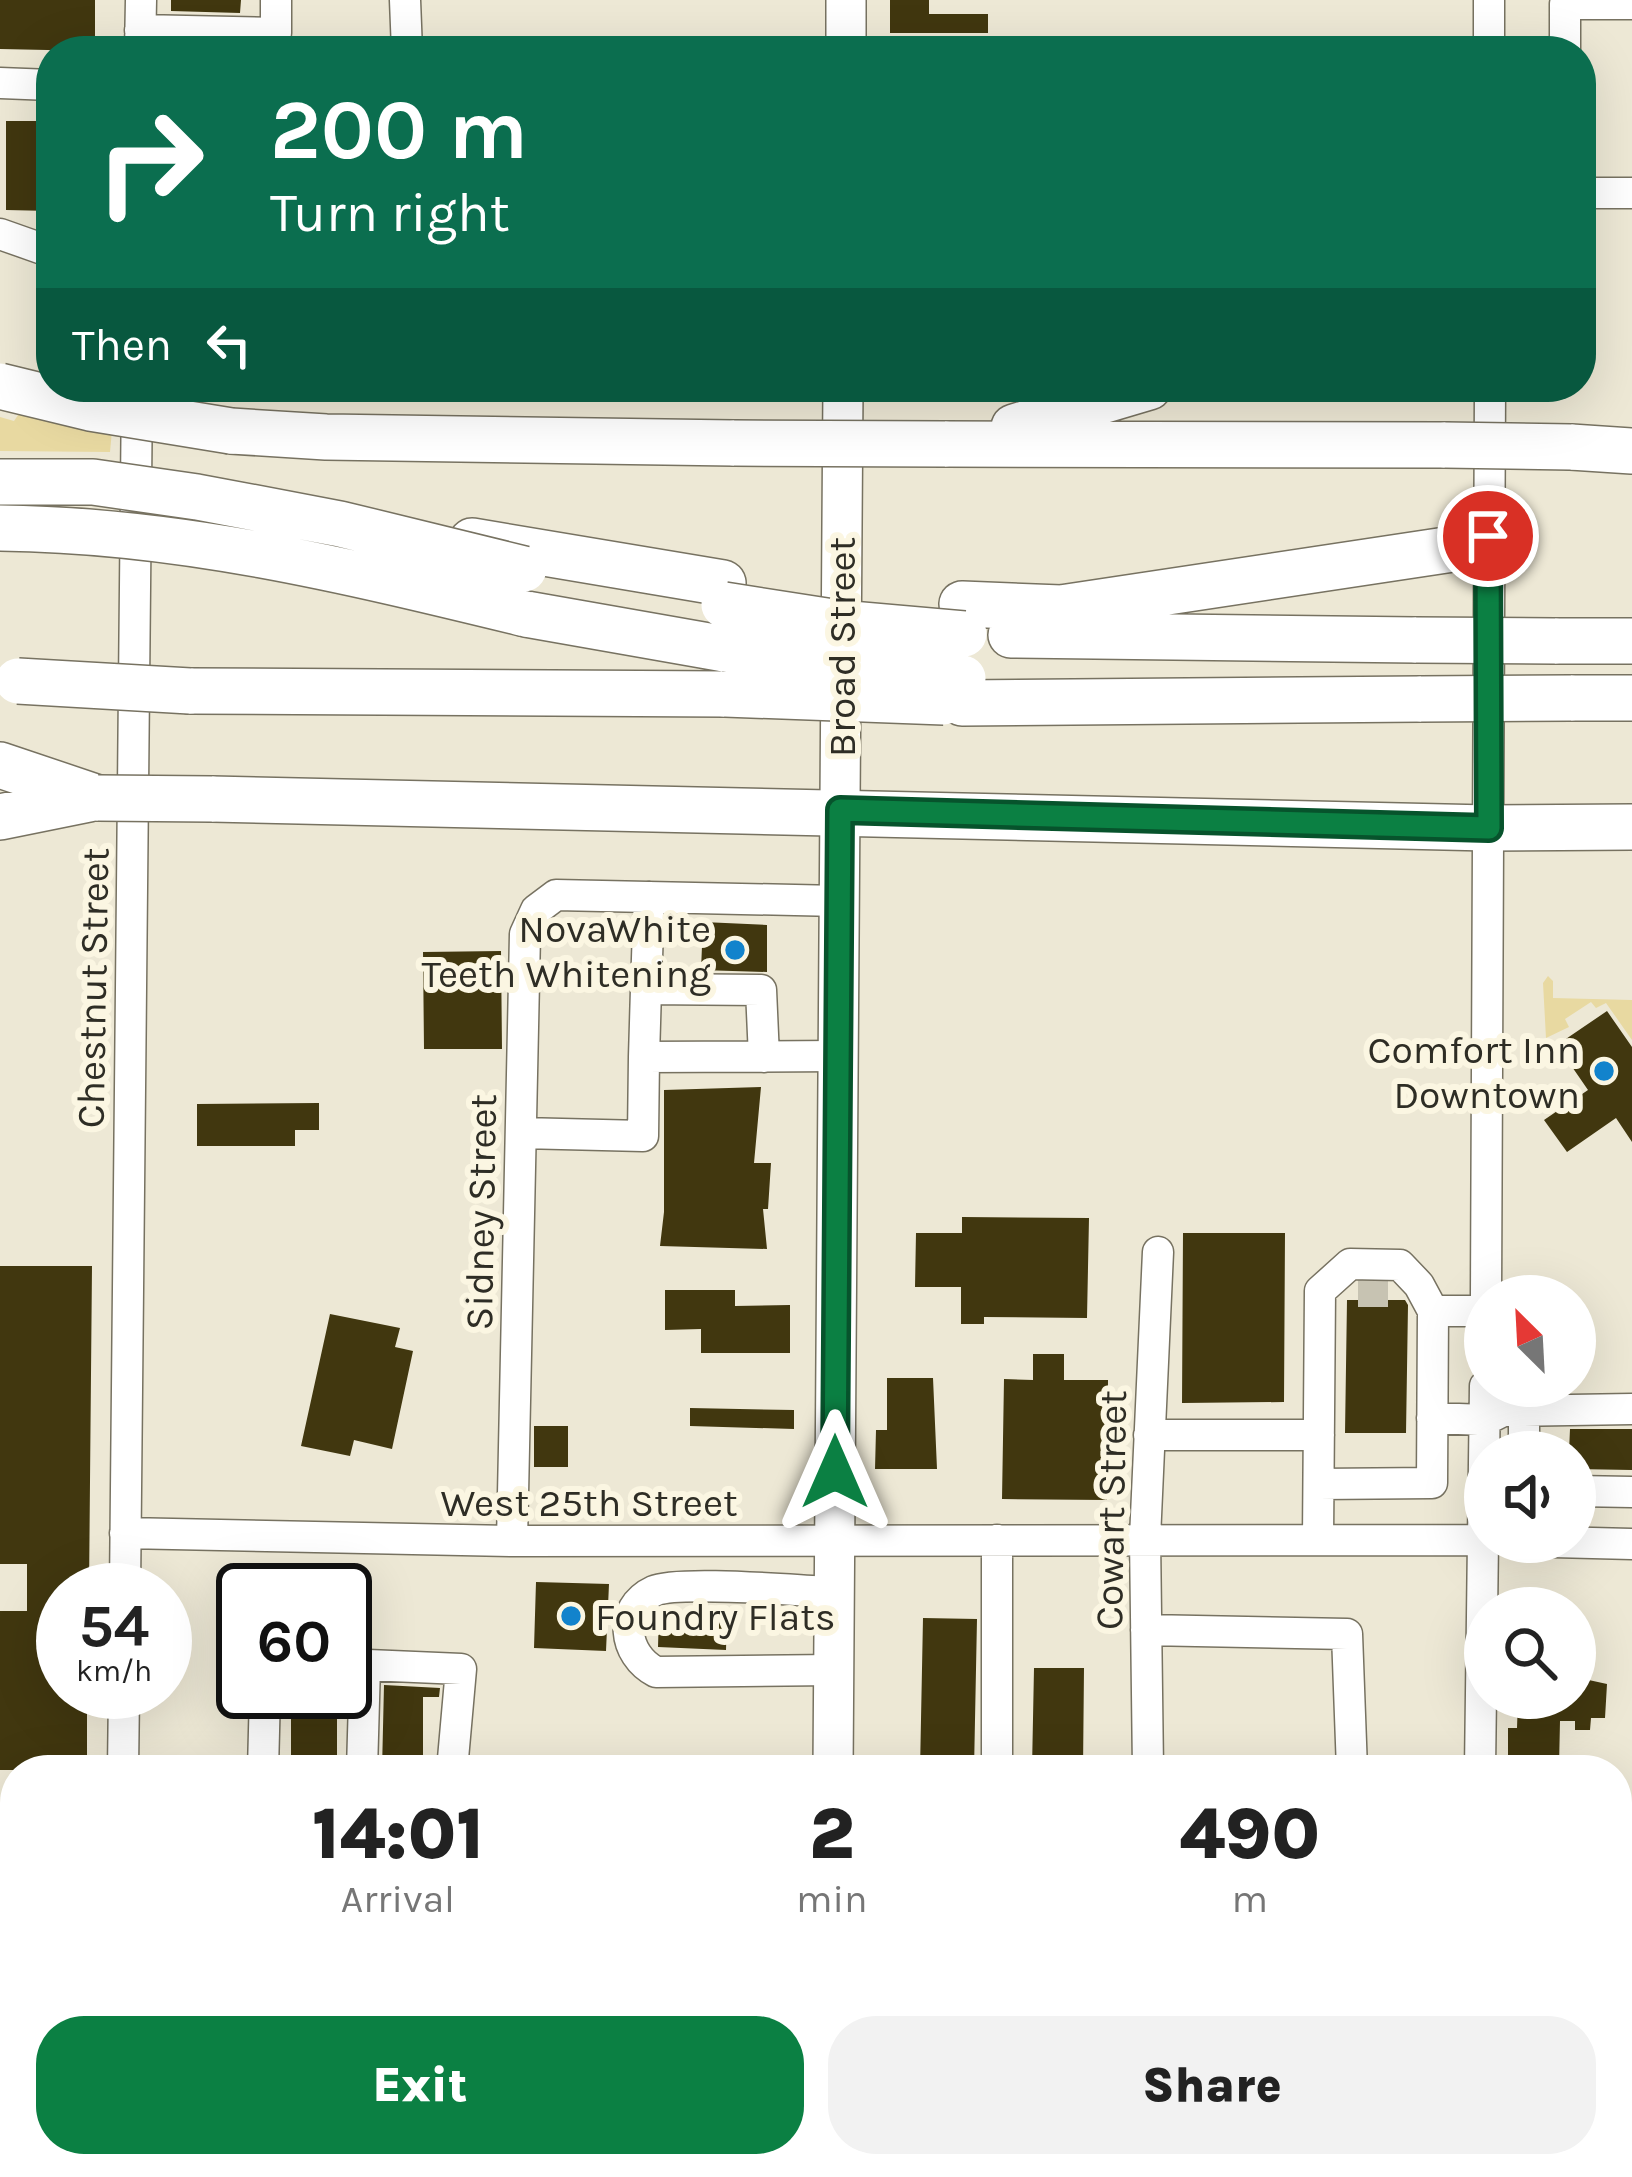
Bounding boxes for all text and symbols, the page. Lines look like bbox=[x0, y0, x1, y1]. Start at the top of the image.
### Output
text: 200 m bbox=[270, 81, 528, 179]
icon: right bbox=[72, 84, 228, 240]
text: Turn right bbox=[270, 181, 510, 245]
icon: left bbox=[196, 312, 262, 378]
text: Then bbox=[72, 319, 172, 371]
pin bbox=[1437, 485, 1539, 587]
icon: arrive bbox=[1455, 503, 1521, 569]
street label: Broad Street bbox=[819, 537, 865, 757]
street label: Chestnut Street bbox=[68, 847, 118, 1129]
place label: NovaWhite Teeth Whitening bbox=[421, 906, 711, 997]
marker: NovaWhite Teeth Whitening bbox=[722, 937, 748, 963]
place label: Comfort Inn Downtown bbox=[1368, 1027, 1580, 1118]
marker: Comfort Inn Downtown bbox=[1591, 1058, 1617, 1084]
street label: Sidney Street bbox=[456, 1093, 506, 1331]
north arrow bbox=[1464, 1275, 1596, 1407]
map controls bbox=[1464, 1275, 1596, 1719]
street label: Cowart Street bbox=[1086, 1390, 1136, 1630]
position arrow bbox=[772, 1409, 898, 1535]
button: sound bbox=[1464, 1431, 1596, 1563]
street label: West 25th Street bbox=[440, 1480, 738, 1526]
speed limit sign: 60 bbox=[216, 1563, 372, 1719]
button: search bbox=[1464, 1587, 1596, 1719]
text: 54 bbox=[79, 1591, 149, 1661]
place label: Foundry Flats bbox=[595, 1594, 835, 1640]
marker: Foundry Flats bbox=[558, 1603, 584, 1629]
text: km/h bbox=[76, 1653, 152, 1689]
text: 14:01 bbox=[312, 1792, 484, 1876]
text: 2 bbox=[809, 1792, 854, 1876]
text: 490 bbox=[1180, 1792, 1320, 1876]
text: Arrival bbox=[341, 1876, 455, 1922]
text: min bbox=[796, 1876, 868, 1922]
text: m bbox=[1232, 1876, 1268, 1922]
button: Exit bbox=[36, 2016, 804, 2154]
button: Share bbox=[828, 2016, 1596, 2154]

